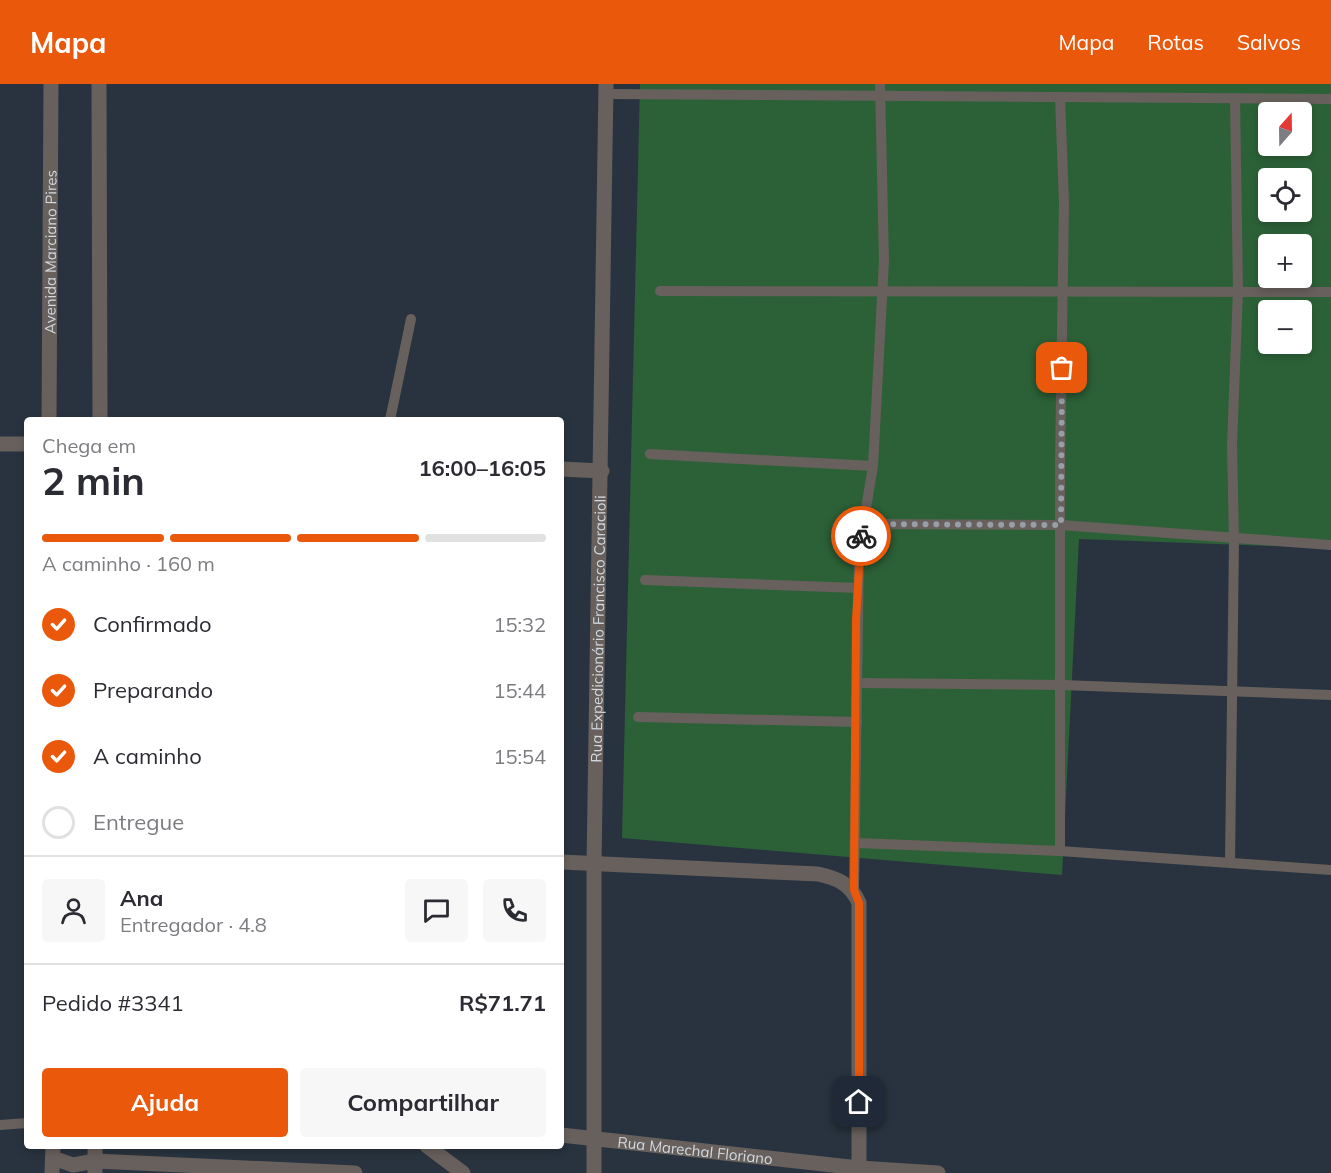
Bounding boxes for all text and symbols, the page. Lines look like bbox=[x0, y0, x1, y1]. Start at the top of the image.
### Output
text: Mapa bbox=[30, 25, 106, 60]
text: Mapa bbox=[1059, 29, 1114, 55]
text: Rotas bbox=[1147, 29, 1204, 55]
text: Salvos bbox=[1237, 29, 1301, 55]
north arrow bbox=[1258, 102, 1312, 156]
map controls bbox=[1258, 102, 1312, 354]
button: locate bbox=[1258, 168, 1312, 222]
street label: Avenida Marciano Pires bbox=[40, 170, 60, 334]
button: + bbox=[1258, 234, 1312, 288]
button: − bbox=[1258, 300, 1312, 354]
pin bbox=[1036, 342, 1087, 393]
icon: bag bbox=[1045, 351, 1078, 384]
text: Chega em bbox=[42, 433, 136, 458]
text: 16:00–16:05 bbox=[418, 454, 546, 482]
text: 2 min bbox=[42, 456, 145, 505]
street label: Rua Expedicionário Francisco Caracioli bbox=[586, 495, 609, 763]
courier bbox=[831, 506, 891, 566]
icon: bike bbox=[845, 520, 878, 553]
text: A caminho · 160 m bbox=[42, 551, 215, 576]
icon: check bbox=[42, 608, 75, 641]
text: Confirmado bbox=[93, 610, 212, 638]
text: 15:32 bbox=[493, 612, 546, 637]
icon: check bbox=[42, 674, 75, 707]
text: Preparando bbox=[93, 676, 213, 704]
text: 15:44 bbox=[493, 678, 546, 703]
icon: check bbox=[42, 740, 75, 773]
text: A caminho bbox=[93, 742, 202, 770]
text: 15:54 bbox=[493, 744, 546, 769]
text: Entregue bbox=[93, 808, 184, 836]
button: person bbox=[42, 879, 105, 942]
button: chat bbox=[405, 879, 468, 942]
button: phone bbox=[483, 879, 546, 942]
text: Ana bbox=[120, 884, 163, 912]
text: Entregador · 4.8 bbox=[120, 912, 267, 937]
text: Pedido #3341 bbox=[42, 989, 184, 1017]
text: R$71.71 bbox=[459, 989, 546, 1017]
button: Ajuda bbox=[42, 1068, 288, 1137]
button: Compartilhar bbox=[300, 1068, 546, 1137]
pin bbox=[833, 1076, 884, 1127]
icon: home bbox=[842, 1085, 875, 1118]
street label: Rua Marechal Floriano bbox=[617, 1132, 774, 1168]

